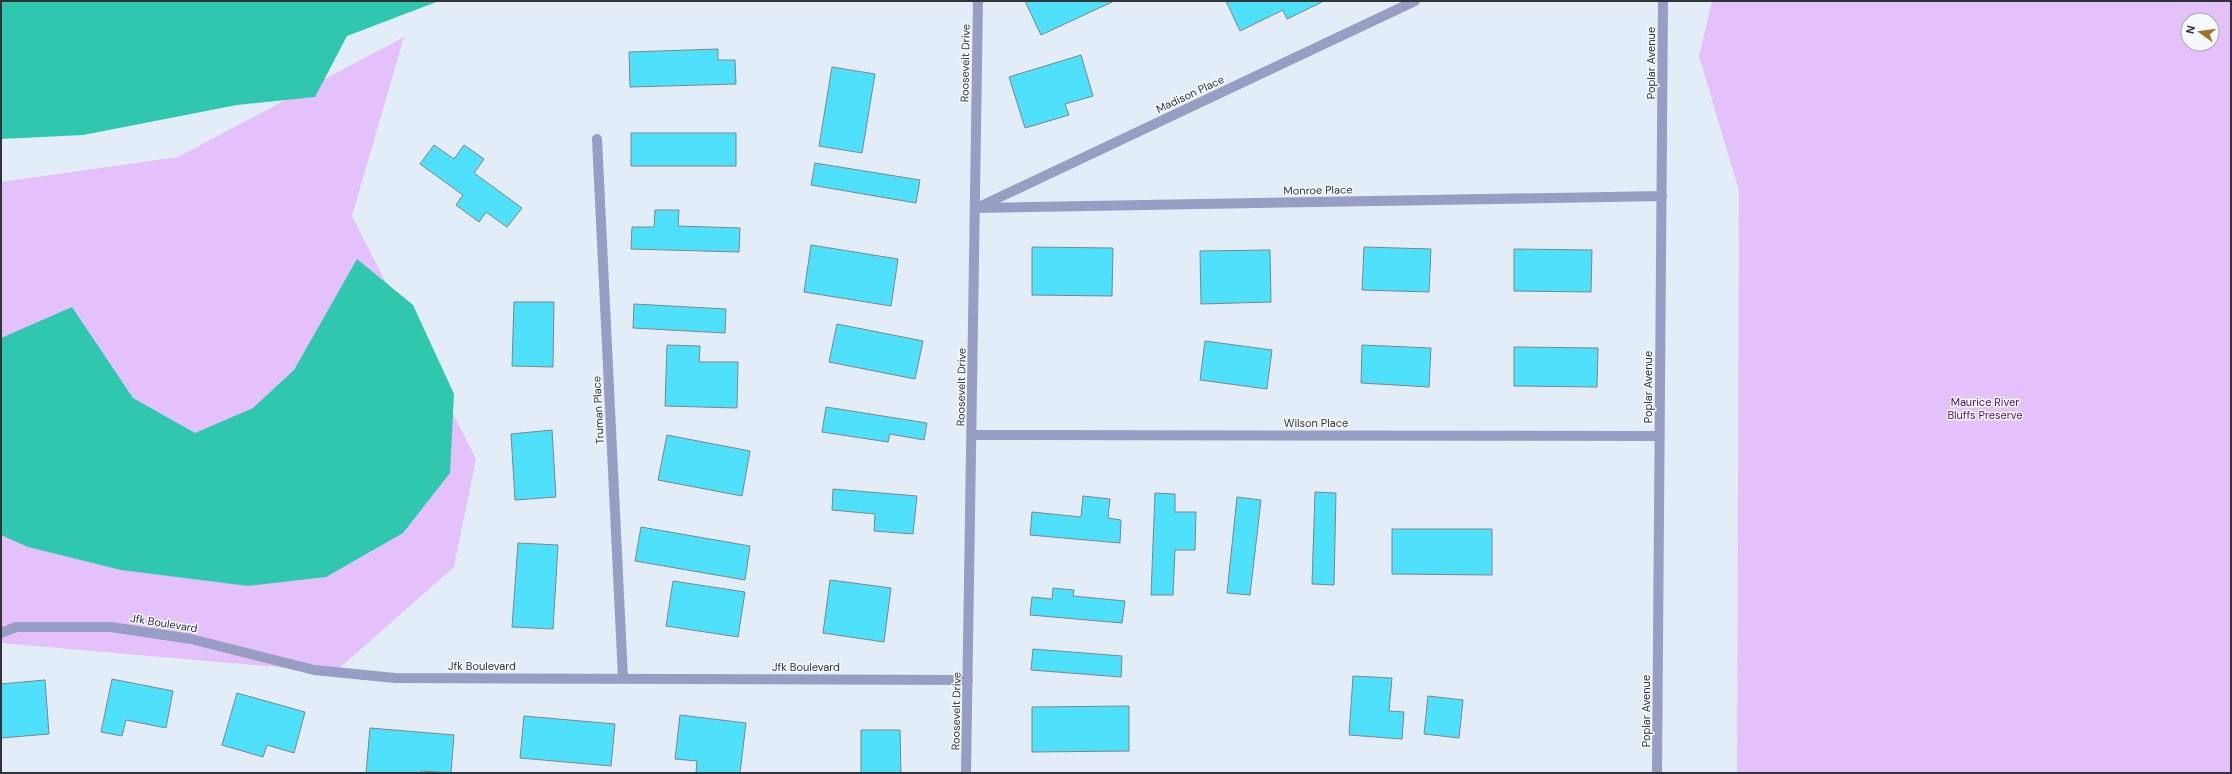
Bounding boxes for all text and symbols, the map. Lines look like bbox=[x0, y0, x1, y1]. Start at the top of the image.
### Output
north arrow bbox=[2180, 12, 2220, 52]
street label: Roosevelt Drive bbox=[957, 24, 973, 102]
text: N bbox=[2183, 24, 2198, 35]
street label: Poplar Avenue bbox=[1644, 27, 1658, 99]
street label: Madison Place bbox=[1154, 72, 1226, 116]
street label: Monroe Place bbox=[1283, 182, 1353, 198]
street label: Roosevelt Drive bbox=[953, 348, 969, 426]
street label: Poplar Avenue bbox=[1641, 351, 1655, 423]
street label: Truman Place bbox=[589, 376, 607, 444]
park label: Maurice River Bluffs Preserve bbox=[1947, 395, 2023, 422]
street label: Wilson Place bbox=[1284, 416, 1348, 430]
street label: Jfk Boulevard bbox=[129, 611, 199, 635]
street label: Jfk Boulevard bbox=[448, 659, 516, 673]
street label: Jfk Boulevard bbox=[772, 660, 840, 674]
street label: Roosevelt Drive bbox=[948, 672, 964, 750]
street label: Poplar Avenue bbox=[1639, 675, 1653, 747]

